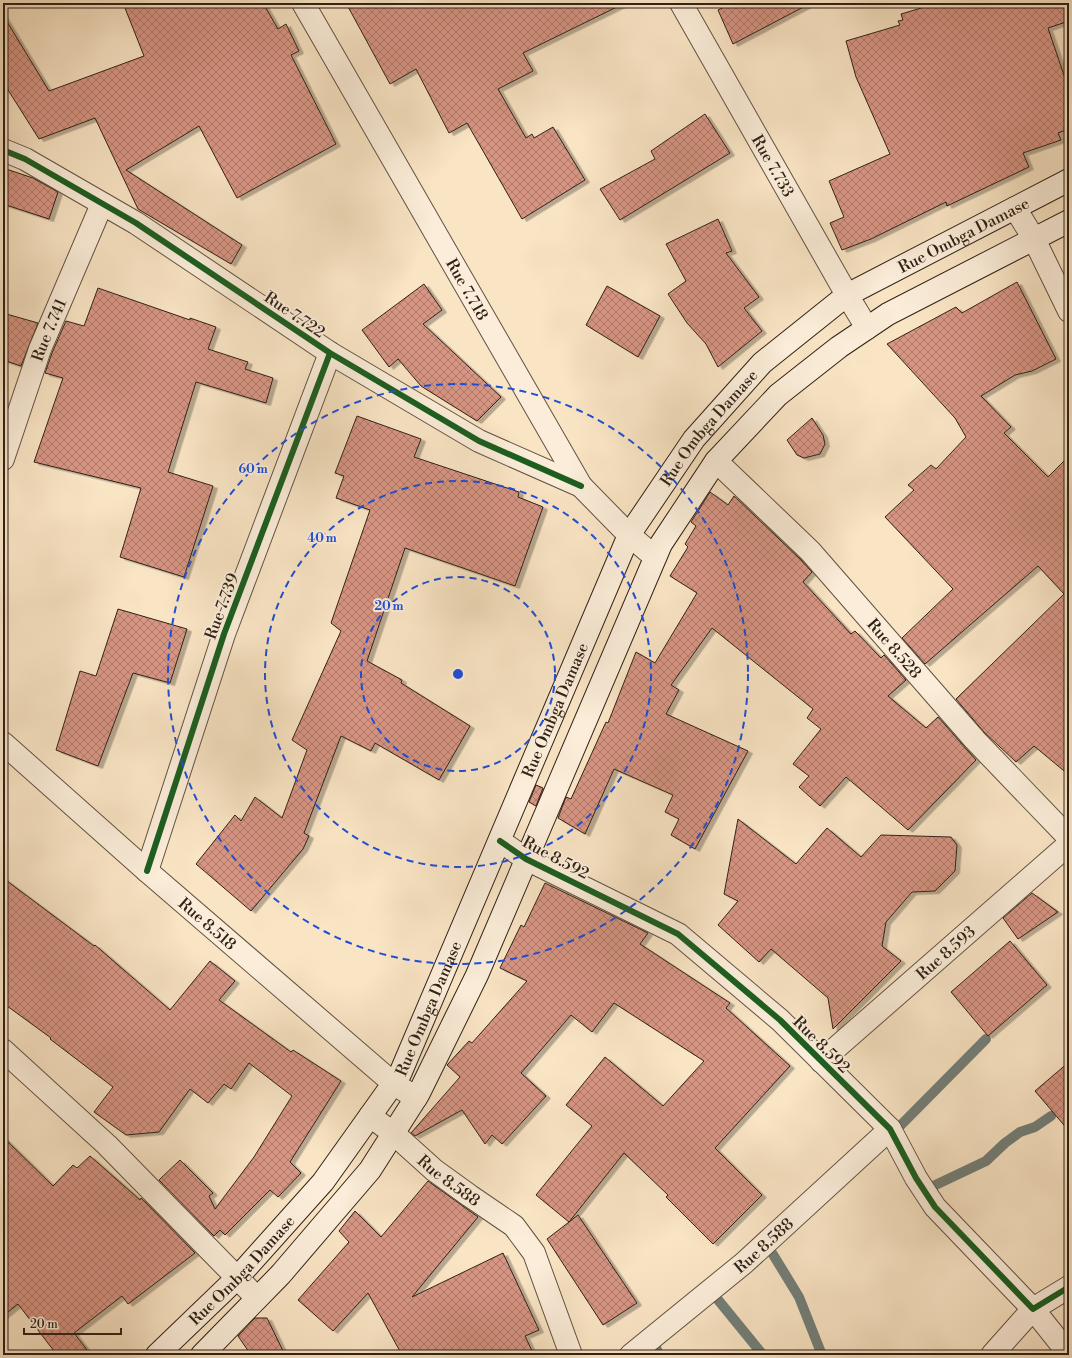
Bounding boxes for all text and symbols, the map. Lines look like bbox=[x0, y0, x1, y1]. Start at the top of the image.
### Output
street label: Rue 7.733 bbox=[747, 131, 798, 201]
street label: Rue Ombga Damase bbox=[895, 193, 1033, 278]
street label: Rue 7.718 bbox=[441, 255, 492, 324]
street label: Rue 7.722 bbox=[260, 287, 329, 342]
street label: Rue 7.741 bbox=[28, 296, 71, 364]
street label: Rue Ombga Damase bbox=[656, 366, 762, 490]
text: 60 m bbox=[238, 462, 268, 477]
text: 40 m bbox=[307, 531, 337, 546]
street label: Rue 7.739 bbox=[201, 570, 243, 642]
text: 20 m bbox=[374, 599, 404, 614]
street label: Rue 8.528 bbox=[863, 615, 926, 683]
street label: Rue Ombga Damase bbox=[518, 640, 593, 781]
centre of rings bbox=[451, 667, 465, 681]
street label: Rue 8.592 bbox=[519, 832, 592, 884]
street label: Rue 8.518 bbox=[174, 894, 240, 955]
street label: Rue 8.593 bbox=[912, 922, 980, 984]
street label: Rue Ombga Damase bbox=[391, 938, 466, 1079]
street label: Rue 8.592 bbox=[789, 1012, 854, 1077]
street label: Rue 8.588 bbox=[413, 1151, 484, 1211]
street label: Rue Ombga Damase bbox=[185, 1211, 299, 1330]
street label: Rue 8.588 bbox=[730, 1214, 798, 1278]
scale bar bbox=[24, 1310, 121, 1336]
text: 20 m bbox=[30, 1317, 58, 1332]

